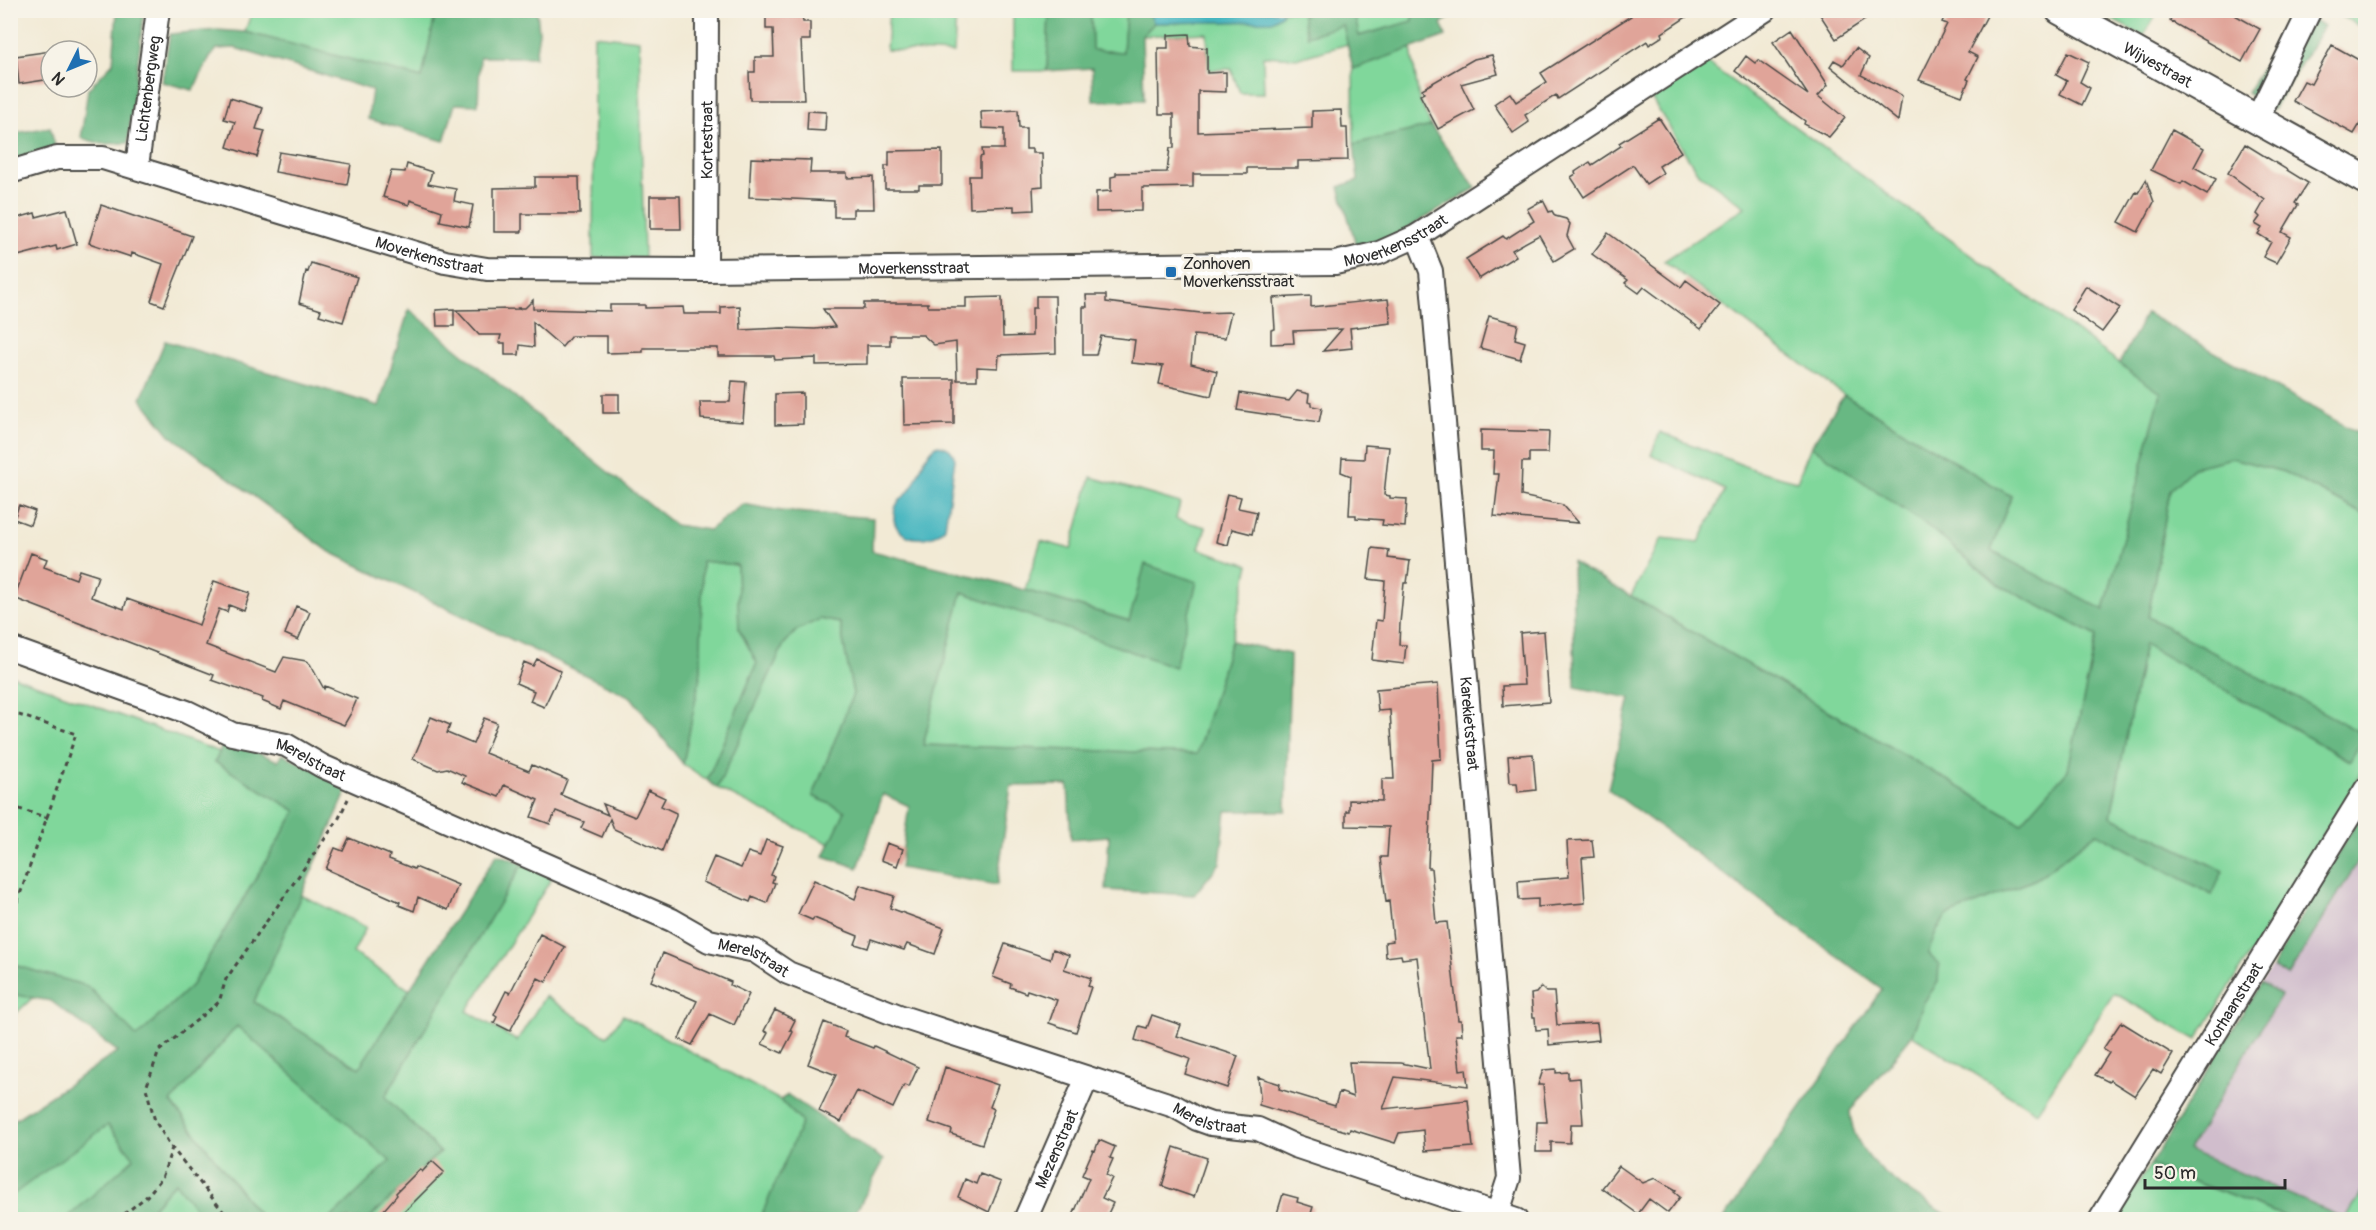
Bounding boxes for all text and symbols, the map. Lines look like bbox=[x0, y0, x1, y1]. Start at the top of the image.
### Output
street label: Lichtenbergweg bbox=[131, 35, 165, 143]
street label: Wijvestraat bbox=[2119, 38, 2196, 93]
north arrow bbox=[39, 39, 99, 99]
text: N bbox=[48, 68, 70, 89]
street label: Kortestraat bbox=[697, 100, 718, 179]
street label: Moverkensstraat bbox=[1342, 210, 1452, 272]
street label: Moverkensstraat bbox=[373, 232, 486, 279]
place label: Zonhoven Moverkensstraat bbox=[1183, 254, 1295, 292]
street label: Moverkensstraat bbox=[858, 258, 970, 279]
marker: Zonhoven Moverkensstraat bbox=[1164, 265, 1178, 279]
street label: Karekietstraat bbox=[1455, 676, 1483, 772]
street label: Merelstraat bbox=[274, 734, 349, 786]
street label: Merelstraat bbox=[716, 934, 793, 982]
street label: Korhaanstraat bbox=[2201, 958, 2268, 1050]
street label: Merelstraat bbox=[1169, 1098, 1248, 1139]
street label: Mezenstraat bbox=[1031, 1106, 1083, 1192]
scale bar bbox=[2145, 1152, 2284, 1190]
text: 50 m bbox=[2154, 1162, 2196, 1185]

